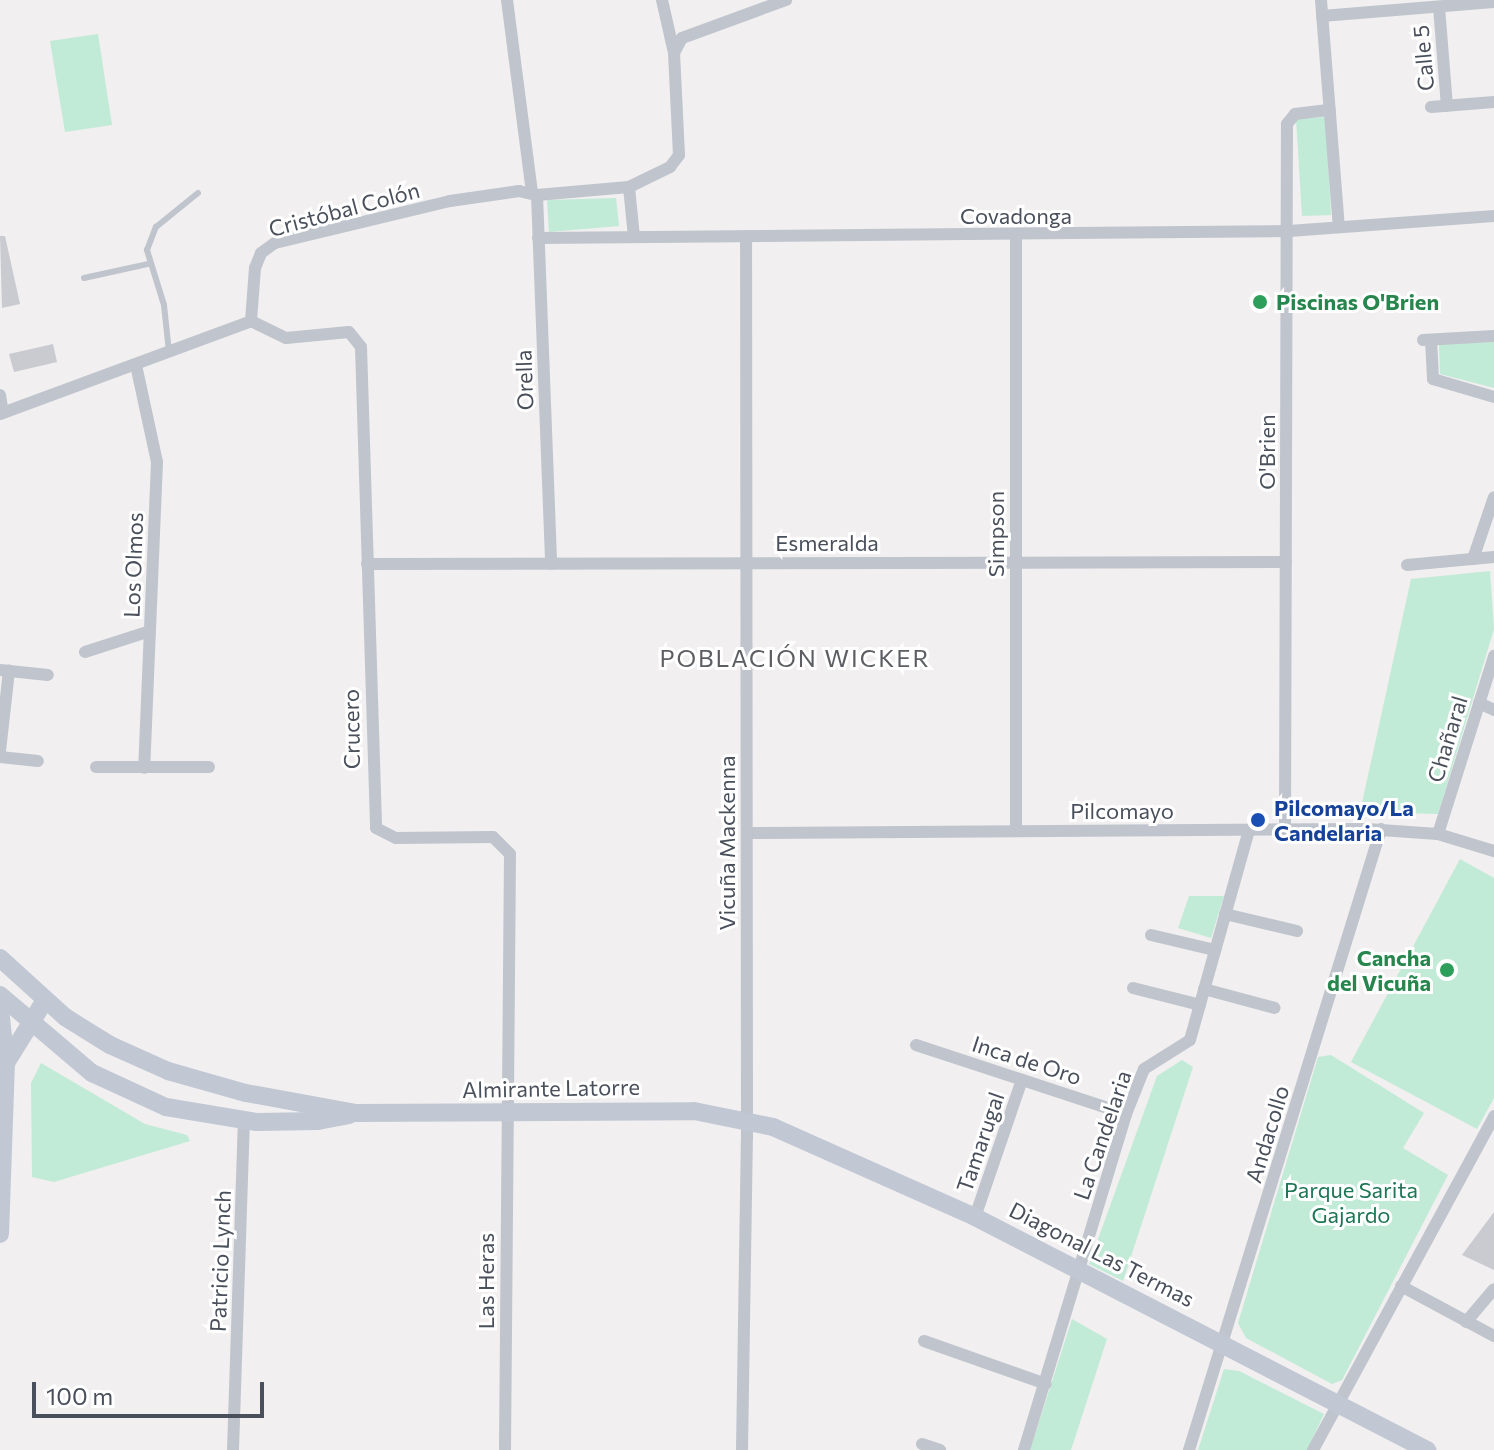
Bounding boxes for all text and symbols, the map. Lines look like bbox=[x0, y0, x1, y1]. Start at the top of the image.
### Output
street label: Calle 5 bbox=[1407, 24, 1439, 92]
street label: Cristóbal Colón bbox=[266, 176, 422, 242]
street label: Covadonga bbox=[960, 203, 1072, 229]
place label: Piscinas O'Brien bbox=[1276, 289, 1439, 315]
marker: Piscinas O'Brien bbox=[1251, 293, 1269, 311]
street label: Orella bbox=[510, 349, 538, 411]
street label: O'Brien bbox=[1254, 414, 1280, 490]
street label: Simpson bbox=[983, 491, 1009, 577]
street label: Los Olmos bbox=[118, 512, 148, 618]
street label: Esmeralda bbox=[775, 530, 879, 556]
district label: POBLACIÓN WICKER bbox=[659, 644, 931, 672]
street label: Crucero bbox=[337, 689, 365, 769]
street label: Chañaral bbox=[1421, 693, 1473, 785]
street label: Vicuña Mackenna bbox=[714, 755, 740, 931]
place label: Pilcomayo/La Candelaria bbox=[1274, 794, 1414, 846]
street label: Pilcomayo bbox=[1070, 798, 1174, 824]
marker: Pilcomayo/La Candelaria bbox=[1249, 811, 1267, 829]
place label: Cancha del Vicuña bbox=[1327, 944, 1431, 996]
marker: Cancha del Vicuña bbox=[1438, 961, 1456, 979]
street label: Inca de Oro bbox=[969, 1030, 1085, 1090]
street label: La Candelaria bbox=[1068, 1067, 1136, 1203]
street label: Almirante Latorre bbox=[462, 1073, 640, 1103]
street label: Andacollo bbox=[1240, 1082, 1294, 1186]
street label: Tamarugal bbox=[951, 1088, 1009, 1196]
park label: Parque Sarita Gajardo bbox=[1284, 1176, 1418, 1228]
street label: Patricio Lynch bbox=[204, 1190, 236, 1332]
street label: Diagonal Las Termas bbox=[1005, 1196, 1199, 1312]
street label: Las Heras bbox=[473, 1233, 499, 1329]
scale bar bbox=[36, 1366, 268, 1416]
text: 100 m bbox=[46, 1381, 113, 1410]

